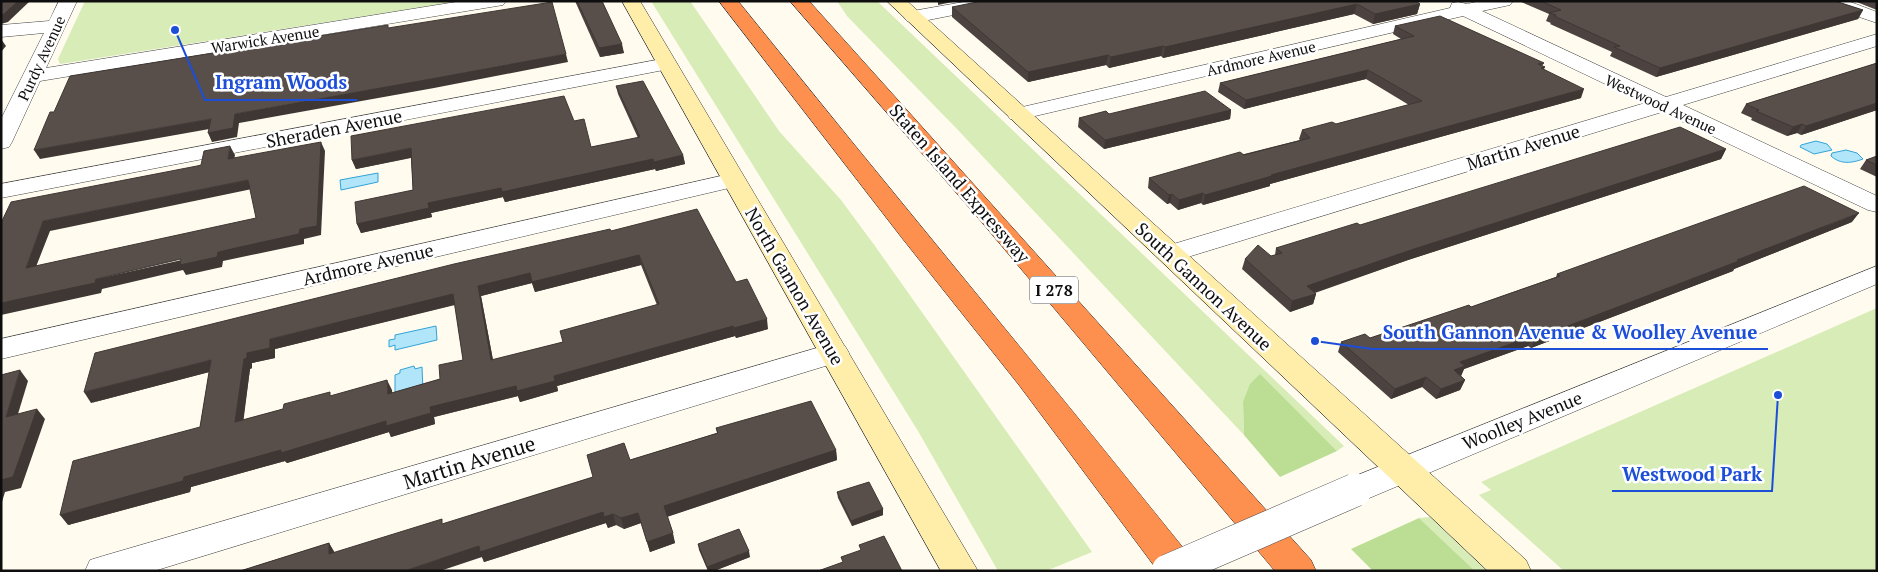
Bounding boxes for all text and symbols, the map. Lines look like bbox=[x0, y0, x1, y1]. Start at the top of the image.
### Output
street label: Purdy Avenue bbox=[13, 12, 69, 104]
street label: Warwick Avenue bbox=[210, 21, 320, 57]
street label: Ardmore Avenue bbox=[1204, 36, 1318, 80]
callout: Ingram Woods bbox=[205, 66, 357, 100]
text: Ingram Woods bbox=[215, 69, 348, 94]
street label: Westwood Avenue bbox=[1602, 69, 1720, 139]
street label: Staten Island Expressway bbox=[884, 99, 1036, 268]
street label: Sheraden Avenue bbox=[264, 103, 404, 153]
street label: Martin Avenue bbox=[1463, 118, 1583, 176]
street label: North Gannon Avenue bbox=[740, 203, 850, 369]
street label: South Gannon Avenue bbox=[1131, 217, 1277, 355]
street label: Ardmore Avenue bbox=[300, 237, 436, 291]
road number: I 278 bbox=[1030, 276, 1078, 304]
callout: South Gannon Avenue & Woolley Avenue bbox=[1372, 315, 1768, 349]
text: South Gannon Avenue & Woolley Avenue bbox=[1383, 319, 1757, 344]
street label: Woolley Avenue bbox=[1459, 385, 1585, 455]
street label: Martin Avenue bbox=[399, 429, 539, 495]
callout: Westwood Park bbox=[1612, 457, 1772, 491]
text: Westwood Park bbox=[1622, 461, 1763, 486]

